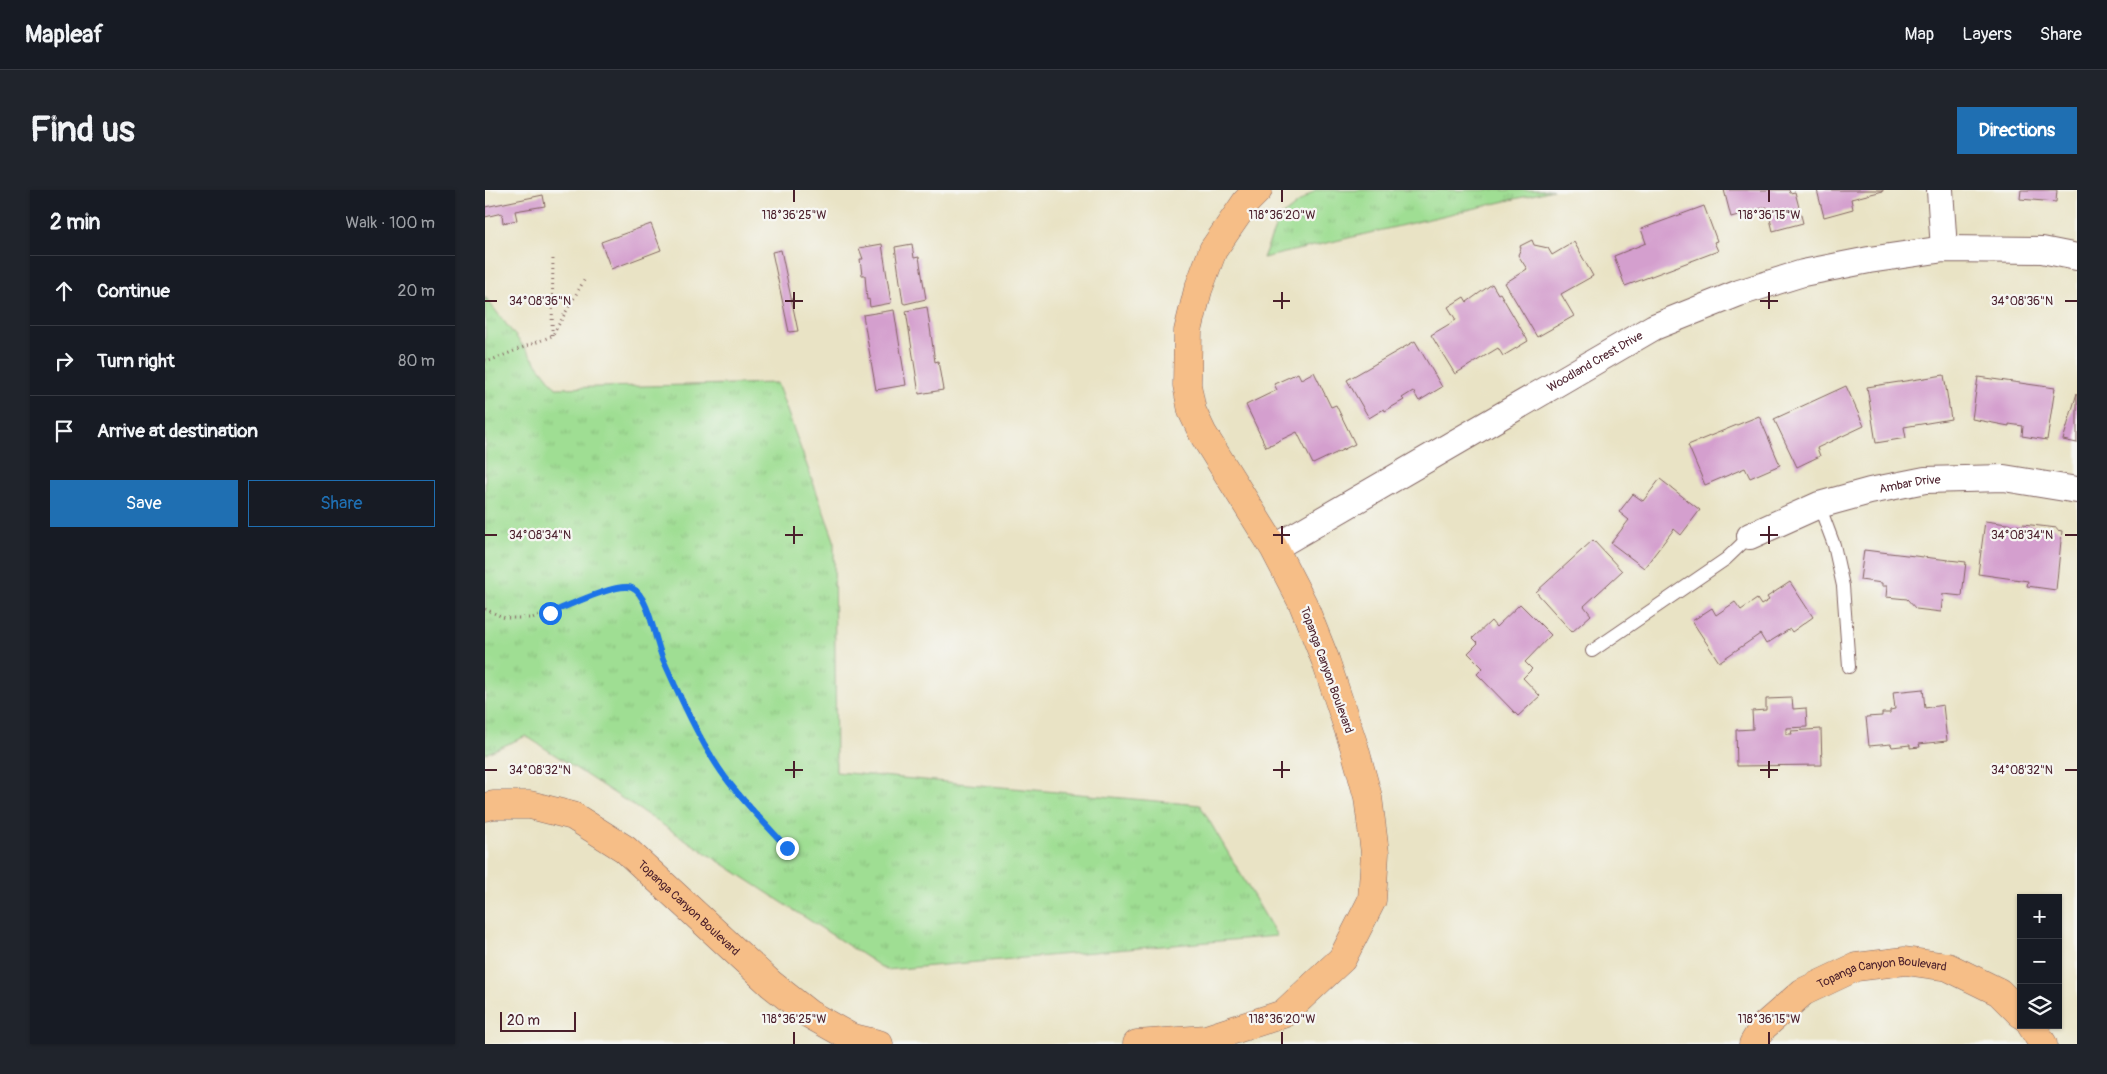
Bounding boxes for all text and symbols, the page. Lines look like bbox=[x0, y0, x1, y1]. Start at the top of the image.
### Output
text: Mapleaf bbox=[25, 20, 103, 49]
text: Map bbox=[1905, 23, 1934, 46]
text: Layers bbox=[1962, 23, 2012, 46]
text: Share bbox=[2040, 23, 2082, 46]
button: Directions bbox=[1957, 107, 2077, 154]
text: Find us bbox=[30, 108, 135, 152]
text: 118°36'25"W bbox=[761, 208, 827, 223]
text: 118°36'20"W bbox=[1249, 208, 1315, 223]
text: 118°36'15"W bbox=[1737, 208, 1801, 223]
text: 2 min bbox=[50, 209, 100, 236]
text: Walk · 100 m bbox=[346, 213, 435, 233]
icon: ahead bbox=[50, 277, 78, 305]
text: Continue bbox=[97, 279, 170, 303]
text: 20 m bbox=[397, 281, 435, 301]
text: 34°08'36"N bbox=[509, 294, 571, 309]
text: 34°08'36"N bbox=[1991, 294, 2053, 309]
street label: Woodland Crest Drive bbox=[1544, 328, 1646, 396]
icon: right bbox=[50, 347, 78, 375]
text: Turn right bbox=[97, 349, 175, 373]
text: 80 m bbox=[398, 351, 435, 371]
icon: arrive bbox=[50, 417, 78, 445]
text: Arrive at destination bbox=[97, 419, 258, 443]
street label: Ambar Drive bbox=[1878, 473, 1941, 497]
button: Save bbox=[50, 480, 238, 527]
button: Share bbox=[248, 480, 435, 527]
text: 34°08'34"N bbox=[509, 528, 571, 543]
text: 34°08'34"N bbox=[1991, 528, 2053, 543]
route start bbox=[539, 602, 562, 625]
street label: Topanga Canyon Boulevard bbox=[1297, 605, 1356, 736]
text: 34°08'32"N bbox=[509, 763, 571, 778]
text: 34°08'32"N bbox=[1991, 763, 2053, 778]
route end bbox=[776, 837, 799, 860]
street label: Topanga Canyon Boulevard bbox=[634, 857, 743, 959]
map controls bbox=[2017, 894, 2062, 1029]
button: + bbox=[2017, 894, 2062, 939]
button: − bbox=[2017, 939, 2062, 984]
street label: Topanga Canyon Boulevard bbox=[1815, 954, 1948, 992]
button: layers bbox=[2017, 984, 2062, 1029]
scale bar bbox=[500, 1009, 576, 1032]
text: 20 m bbox=[507, 1012, 540, 1029]
text: 118°36'25"W bbox=[761, 1012, 827, 1027]
text: 118°36'20"W bbox=[1249, 1012, 1315, 1027]
text: 118°36'15"W bbox=[1737, 1012, 1801, 1027]

